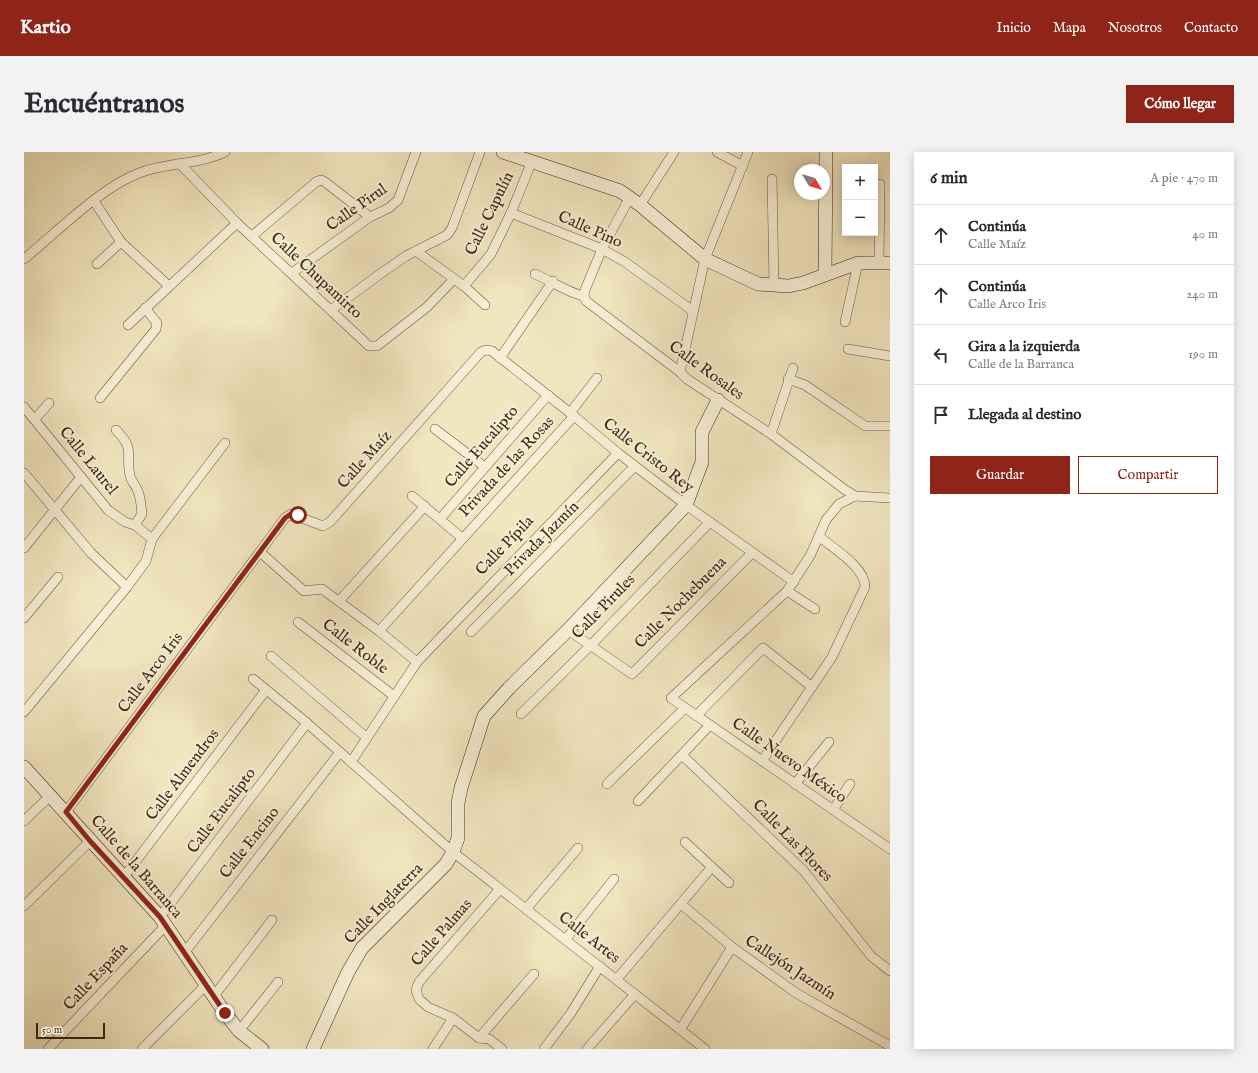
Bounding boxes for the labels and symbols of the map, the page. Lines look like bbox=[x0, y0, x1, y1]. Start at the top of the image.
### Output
north arrow bbox=[794, 164, 830, 200]
street label: Calle Capulín bbox=[461, 169, 519, 259]
street label: Calle Pirul bbox=[323, 179, 392, 236]
street label: Calle Pino bbox=[555, 207, 626, 253]
street label: Calle Chupamirto bbox=[266, 228, 366, 324]
street label: Calle Rosales bbox=[664, 337, 748, 405]
street label: Calle Eucalipto bbox=[441, 402, 523, 492]
street label: Privada de las Rosas bbox=[455, 412, 559, 522]
street label: Calle Cristo Rey bbox=[599, 414, 698, 498]
street label: Calle Laurel bbox=[54, 423, 122, 500]
street label: Calle Maíz bbox=[334, 427, 396, 493]
street label: Privada Jazmín bbox=[500, 497, 584, 581]
route start bbox=[289, 506, 307, 524]
street label: Calle Pípila bbox=[472, 512, 538, 580]
street label: Calle Nochebuena bbox=[631, 553, 731, 653]
street label: Calle Pirules bbox=[568, 570, 640, 644]
street label: Calle Roble bbox=[318, 615, 392, 679]
street label: Calle Arco Iris bbox=[114, 628, 188, 717]
street label: Calle Nuevo México bbox=[728, 714, 851, 808]
street label: Calle Almendros bbox=[142, 725, 224, 825]
street label: Calle Eucalipto bbox=[183, 764, 261, 858]
street label: Calle Las Flores bbox=[748, 796, 837, 887]
street label: Calle Encino bbox=[216, 803, 285, 883]
street label: Calle de la Barranca bbox=[86, 811, 186, 923]
street label: Calle Inglaterra bbox=[340, 859, 428, 949]
street label: Calle Palmas bbox=[407, 895, 477, 971]
street label: Calle Artes bbox=[554, 908, 624, 969]
street label: Callejón Jazmín bbox=[741, 931, 840, 1005]
street label: Calle España bbox=[59, 939, 133, 1015]
route end bbox=[216, 1004, 234, 1022]
scale bar bbox=[36, 1021, 105, 1040]

